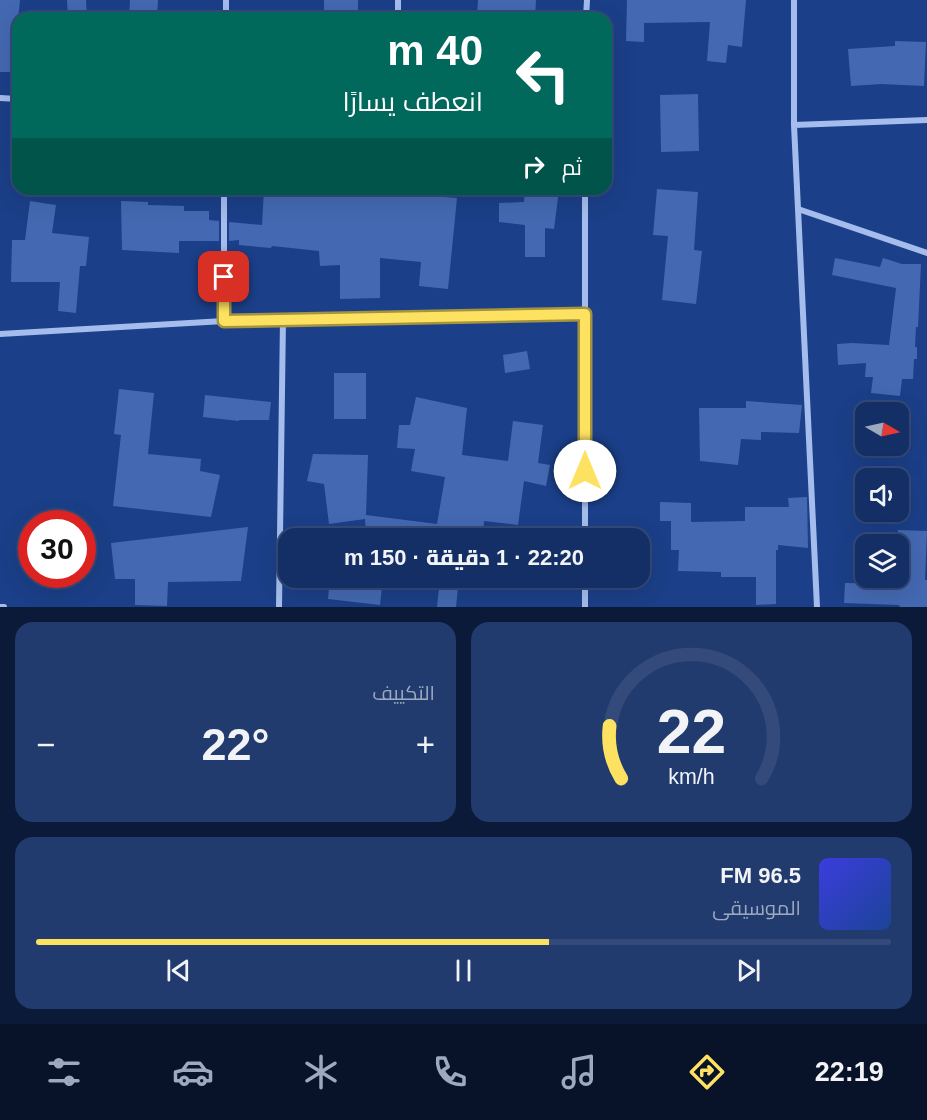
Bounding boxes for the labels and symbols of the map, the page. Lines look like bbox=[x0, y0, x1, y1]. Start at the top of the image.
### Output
pin bbox=[198, 251, 249, 302]
north arrow bbox=[855, 402, 909, 456]
position arrow bbox=[553, 439, 617, 503]
speed limit sign: 30 bbox=[18, 510, 96, 588]

